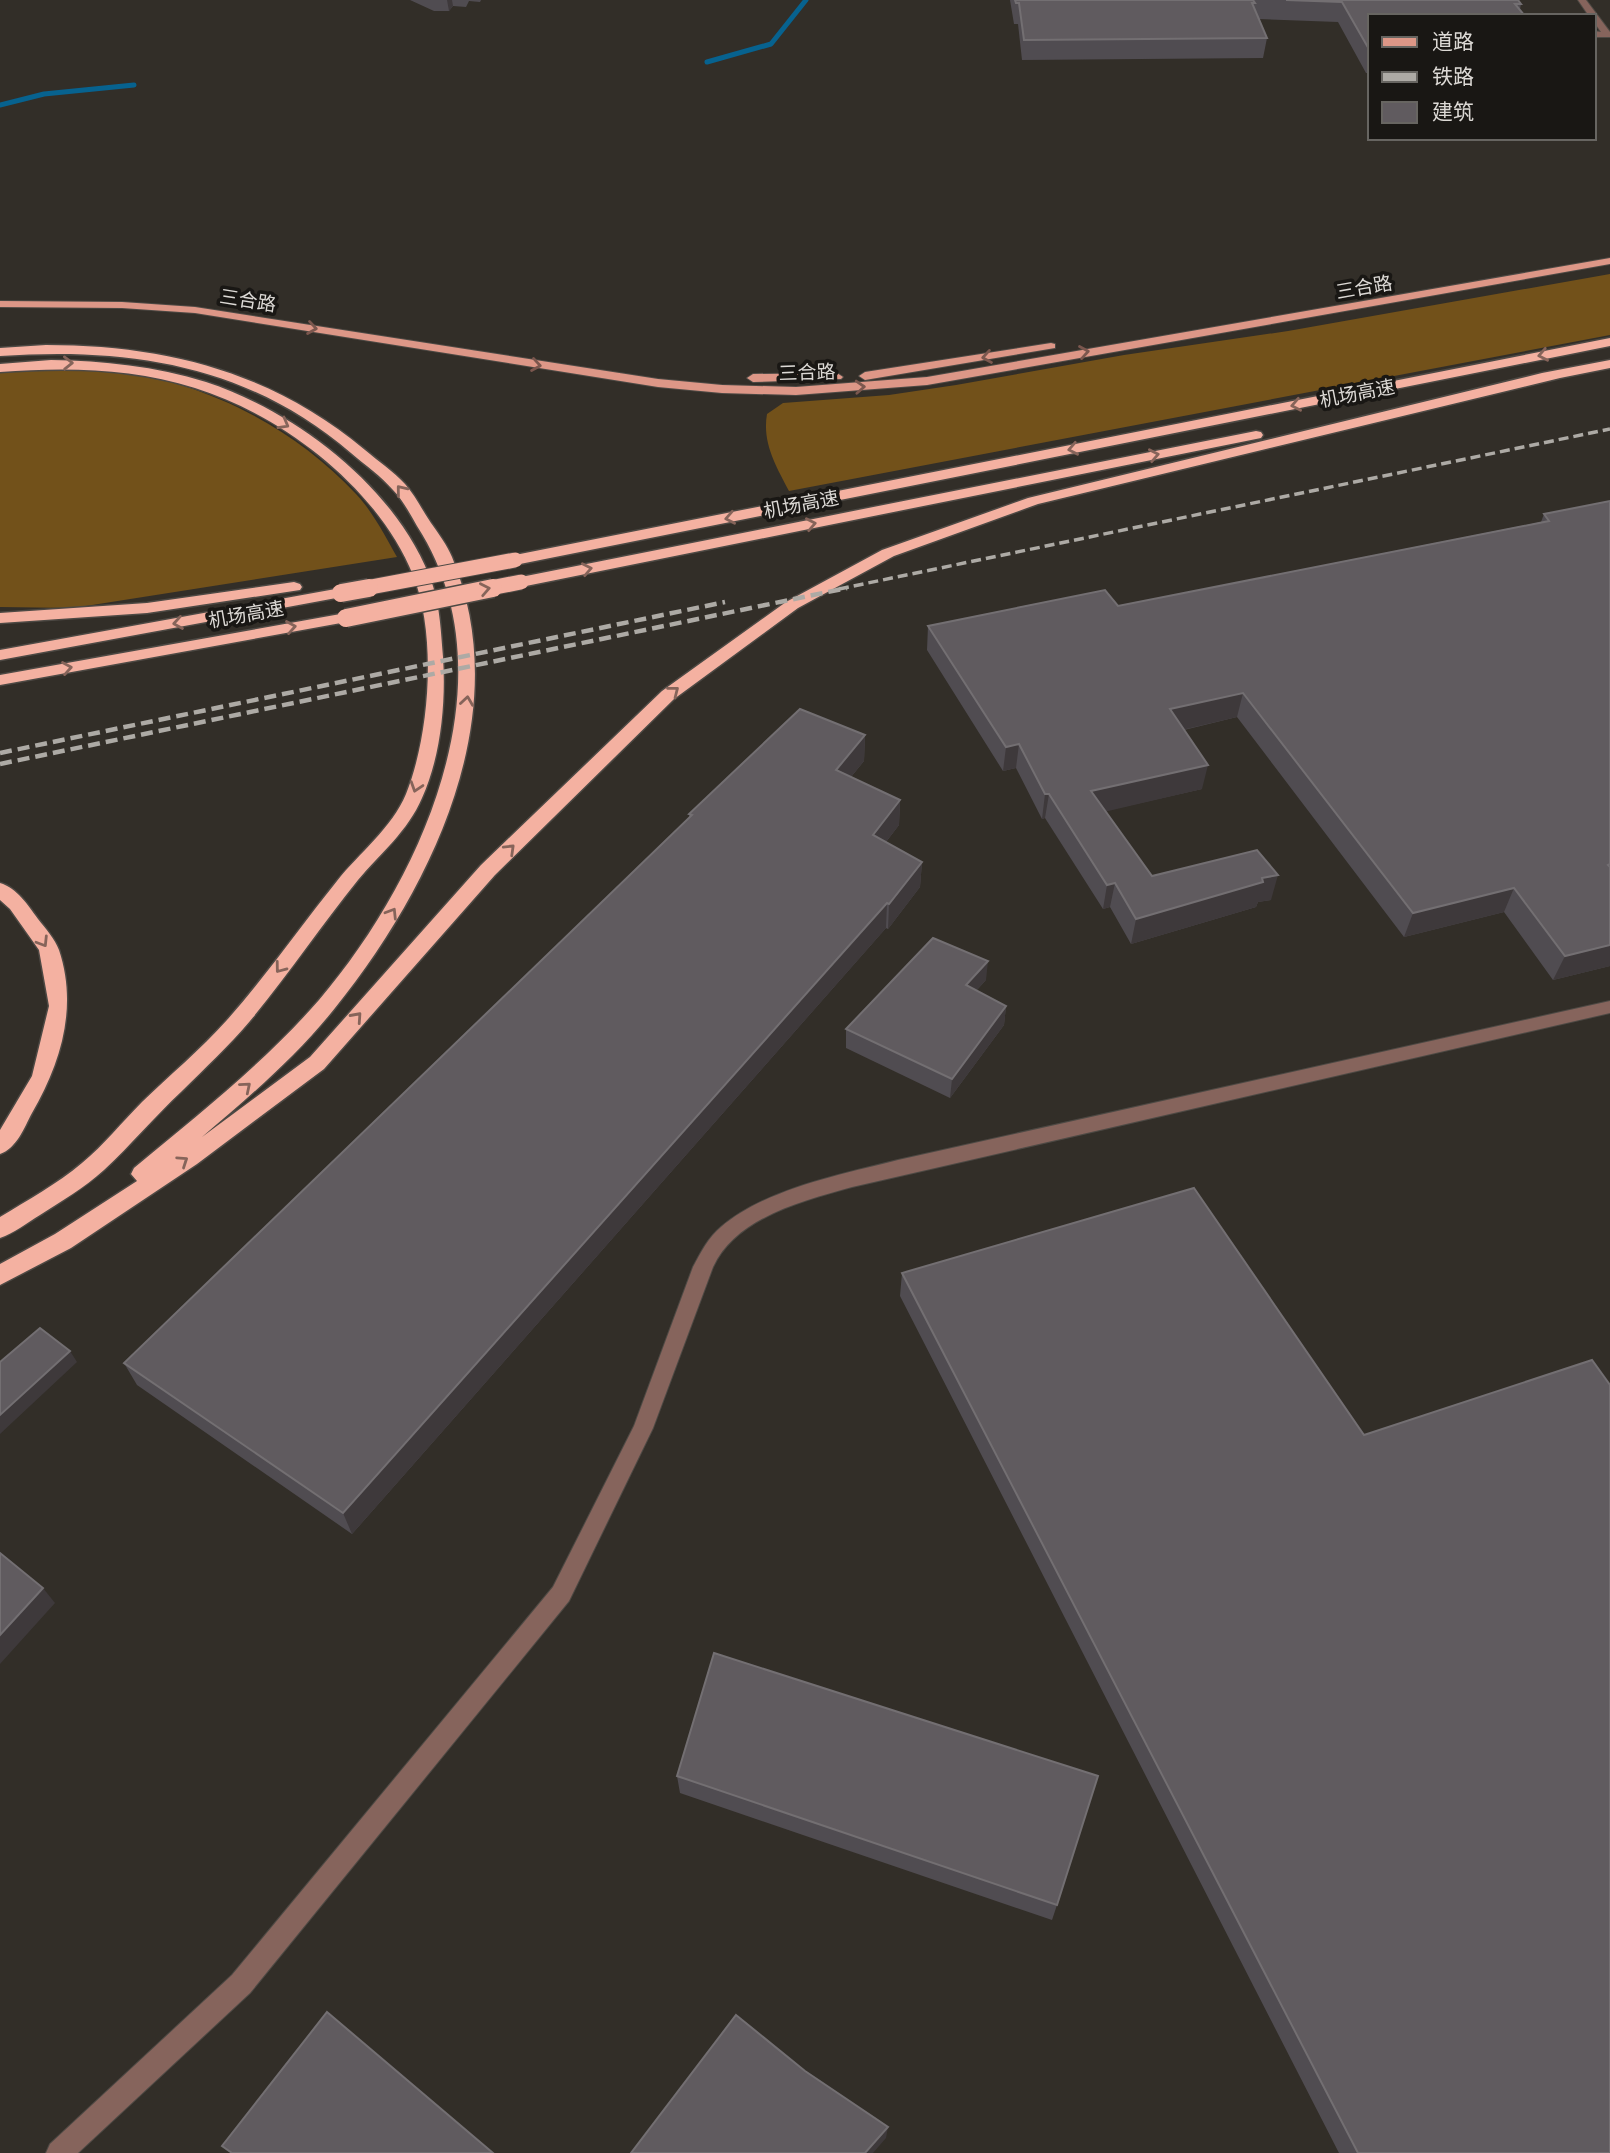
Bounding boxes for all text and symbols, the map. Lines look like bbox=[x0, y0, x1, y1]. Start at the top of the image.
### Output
legend bbox=[1368, 14, 1596, 140]
text: 道路 bbox=[1432, 28, 1474, 54]
text: 铁路 bbox=[1432, 63, 1474, 89]
text: 建筑 bbox=[1432, 98, 1474, 124]
street label: 三合路 bbox=[1334, 270, 1394, 304]
street label: 三合路 bbox=[218, 284, 278, 316]
one-way arrow bbox=[306, 320, 318, 335]
one-way arrow bbox=[1078, 345, 1090, 360]
one-way arrow bbox=[1537, 347, 1549, 362]
one-way arrow bbox=[981, 349, 993, 364]
one-way arrow bbox=[63, 355, 74, 371]
one-way arrow bbox=[530, 357, 542, 372]
street label: 三合路 bbox=[778, 359, 836, 385]
street label: 机场高速 bbox=[1317, 374, 1397, 412]
one-way arrow bbox=[855, 380, 866, 395]
one-way arrow bbox=[1290, 396, 1302, 411]
one-way arrow bbox=[277, 416, 289, 429]
one-way arrow bbox=[1067, 441, 1079, 456]
one-way arrow bbox=[1148, 449, 1160, 464]
street label: 机场高速 bbox=[761, 485, 841, 523]
one-way arrow bbox=[397, 486, 409, 499]
one-way arrow bbox=[724, 509, 736, 524]
one-way arrow bbox=[805, 517, 816, 532]
one-way arrow bbox=[581, 562, 593, 577]
one-way arrow bbox=[479, 583, 491, 598]
street label: 机场高速 bbox=[206, 596, 286, 632]
one-way arrow bbox=[172, 615, 184, 630]
one-way arrow bbox=[285, 621, 297, 636]
one-way arrow bbox=[61, 661, 73, 676]
one-way arrow bbox=[666, 687, 679, 700]
one-way arrow bbox=[459, 695, 474, 707]
one-way arrow bbox=[410, 780, 424, 793]
one-way arrow bbox=[502, 844, 515, 857]
one-way arrow bbox=[383, 908, 396, 921]
one-way arrow bbox=[34, 934, 47, 947]
one-way arrow bbox=[275, 960, 288, 972]
one-way arrow bbox=[349, 1012, 362, 1025]
one-way arrow bbox=[238, 1083, 251, 1095]
one-way arrow bbox=[175, 1157, 188, 1170]

